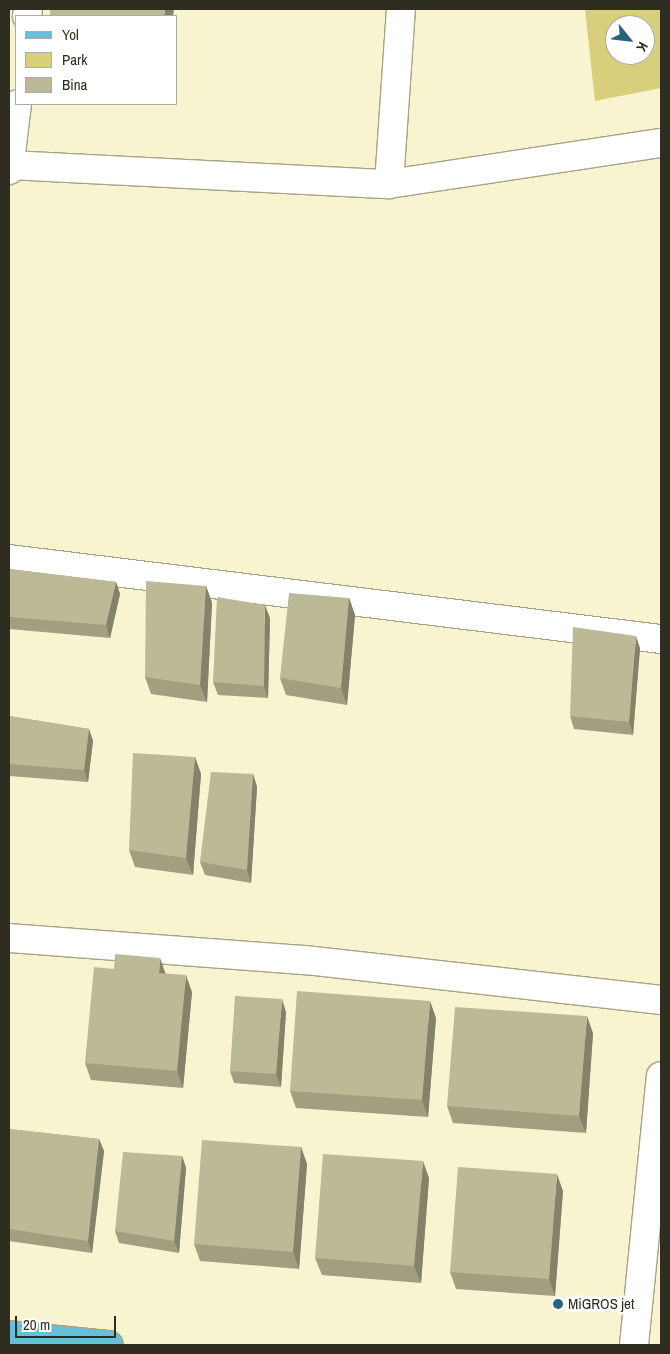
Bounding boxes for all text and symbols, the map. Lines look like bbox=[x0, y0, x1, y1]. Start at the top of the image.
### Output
legend bbox=[15, 15, 178, 105]
north arrow bbox=[605, 15, 655, 65]
text: Yol bbox=[62, 24, 79, 45]
text: K bbox=[632, 39, 652, 55]
text: Park bbox=[62, 49, 87, 70]
text: Bina bbox=[62, 74, 87, 95]
place label: MiGROS jet bbox=[568, 1295, 634, 1313]
marker: MiGROS jet bbox=[552, 1298, 564, 1310]
scale bar bbox=[18, 1306, 119, 1338]
text: 20 m bbox=[23, 1314, 50, 1335]

